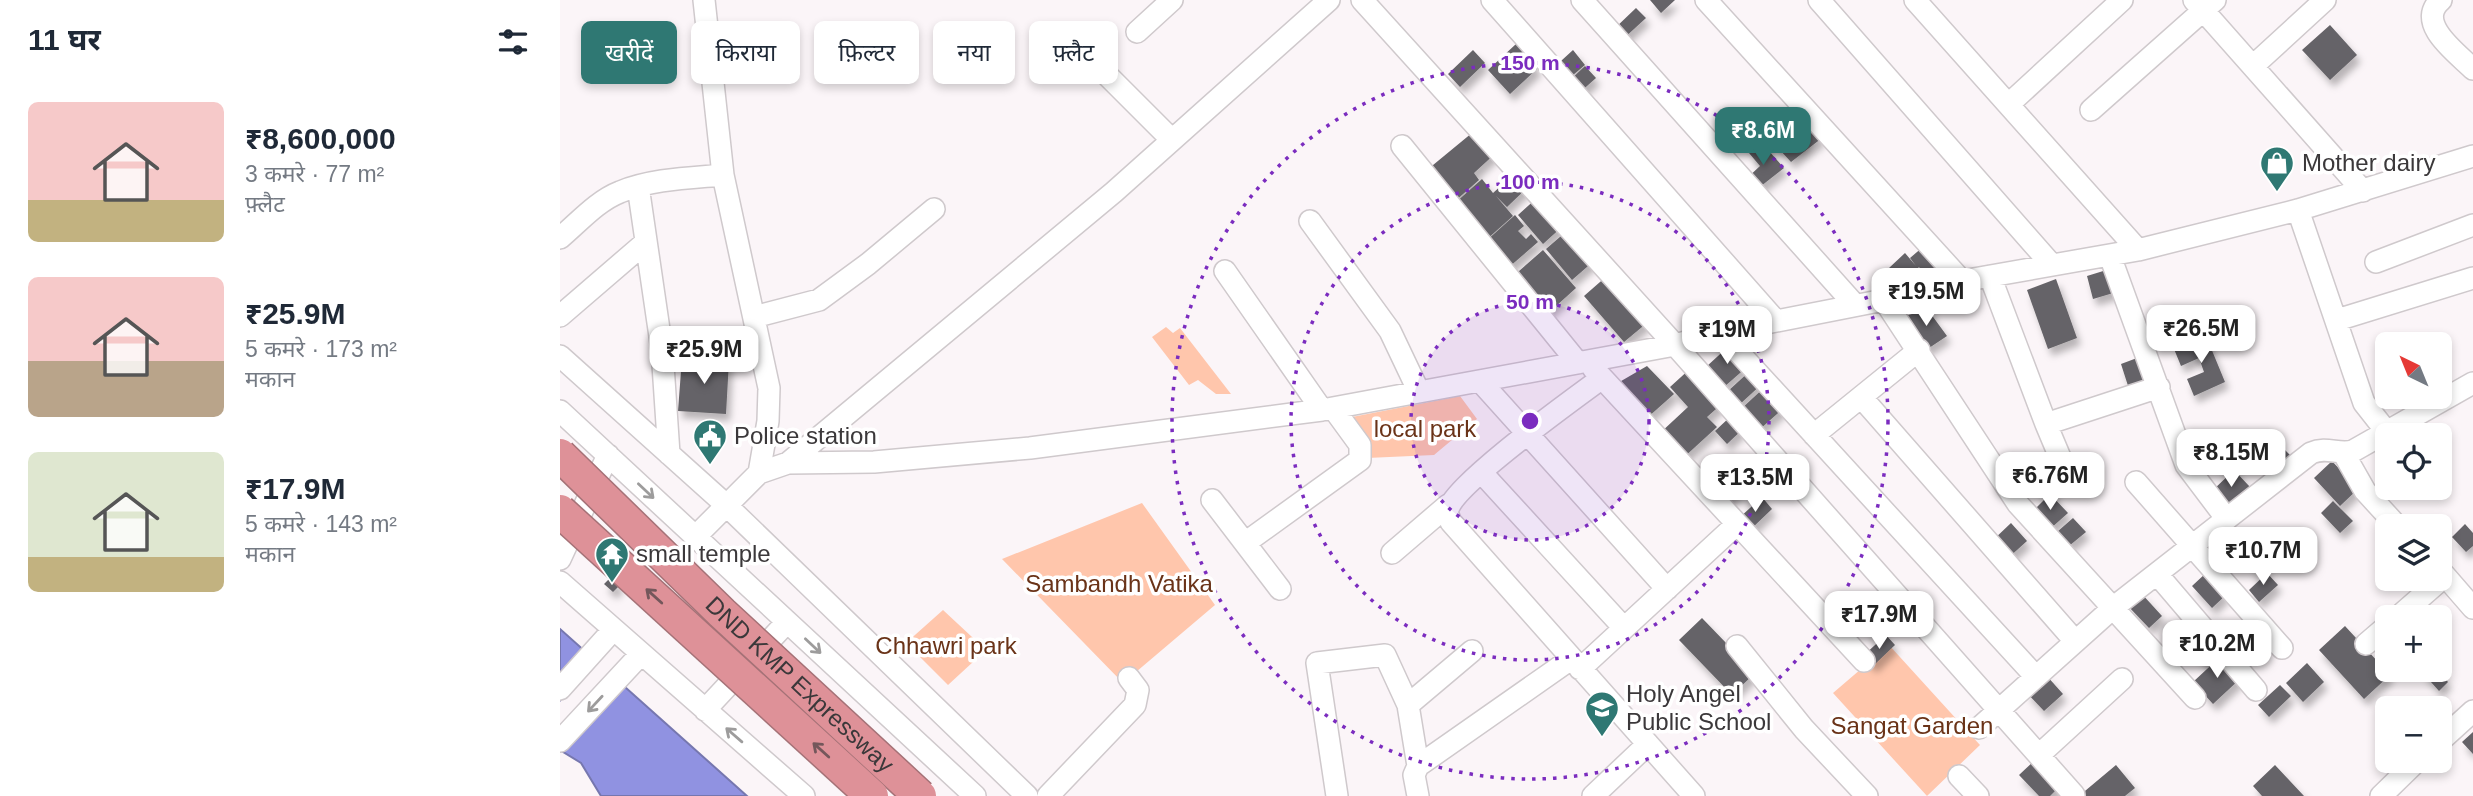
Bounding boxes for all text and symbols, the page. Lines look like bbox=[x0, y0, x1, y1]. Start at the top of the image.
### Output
chip: खरीदें bbox=[581, 21, 677, 84]
chip: किराया bbox=[691, 21, 800, 84]
chip: फ़िल्टर bbox=[814, 21, 919, 84]
chip: नया bbox=[933, 21, 1015, 84]
chip: फ़्लैट bbox=[1029, 21, 1118, 84]
text: 11 घर bbox=[28, 23, 101, 56]
icon: filters bbox=[494, 23, 532, 61]
text: 150 m bbox=[1500, 51, 1560, 74]
pin: ₹8.6M bbox=[1714, 108, 1812, 167]
text: ₹8.6M bbox=[1731, 117, 1795, 143]
text: ₹8,600,000 bbox=[245, 122, 396, 155]
icon: home bbox=[84, 130, 168, 214]
shop icon: Mother dairy bbox=[2258, 144, 2296, 193]
place label: Mother dairy bbox=[2302, 149, 2435, 176]
text: 3 कमरे · 77 m² bbox=[245, 161, 384, 187]
text: 100 m bbox=[1500, 170, 1560, 193]
text: फ़्लैट bbox=[245, 191, 285, 217]
pin: ₹19.5M bbox=[1869, 268, 1983, 328]
text: ₹19.5M bbox=[1887, 278, 1965, 304]
text: 50 m bbox=[1506, 290, 1554, 313]
text: ₹25.9M bbox=[245, 297, 346, 330]
icon: home bbox=[84, 305, 168, 389]
pin: ₹19M bbox=[1686, 306, 1768, 366]
pin: ₹26.5M bbox=[2144, 306, 2258, 365]
text: ₹26.5M bbox=[2162, 315, 2240, 341]
text: ₹19M bbox=[1698, 316, 1756, 342]
pin: ₹25.9M bbox=[647, 326, 761, 386]
north arrow bbox=[2375, 332, 2452, 410]
map controls bbox=[2375, 332, 2452, 773]
text: 5 कमरे · 173 m² bbox=[245, 336, 397, 362]
text: ₹25.9M bbox=[665, 336, 743, 362]
text: मकान bbox=[245, 366, 295, 392]
centre of rings bbox=[1518, 409, 1542, 433]
park label: local park bbox=[1374, 415, 1477, 442]
public building icon: Police station bbox=[691, 417, 729, 466]
place label: Police station bbox=[734, 422, 877, 449]
button: locate bbox=[2375, 423, 2452, 500]
pin: ₹8.15M bbox=[2174, 430, 2288, 489]
text: ₹8.15M bbox=[2192, 439, 2270, 465]
pin: ₹6.76M bbox=[1993, 452, 2107, 512]
pin: ₹13.5M bbox=[1698, 454, 1812, 514]
text: ₹6.76M bbox=[2011, 462, 2089, 488]
text: ₹13.5M bbox=[1716, 464, 1794, 490]
text: ₹17.9M bbox=[245, 472, 346, 505]
icon: home bbox=[84, 480, 168, 564]
one-way arrow bbox=[637, 483, 655, 499]
text: 5 कमरे · 143 m² bbox=[245, 511, 397, 537]
button: layers bbox=[2375, 514, 2452, 591]
pin: ₹10.7M bbox=[2206, 528, 2320, 587]
temple icon: small temple bbox=[593, 535, 631, 584]
text: ₹10.7M bbox=[2224, 537, 2302, 563]
place label: small temple bbox=[636, 540, 771, 567]
text: मकान bbox=[245, 541, 295, 567]
park label: Sambandh Vatika bbox=[1025, 570, 1213, 597]
one-way arrow bbox=[645, 588, 663, 604]
street label: DND KMP Expressway bbox=[700, 591, 900, 778]
pin: ₹17.9M bbox=[1822, 592, 1936, 651]
text: ₹17.9M bbox=[1840, 601, 1918, 627]
button: + bbox=[2375, 605, 2452, 682]
pin: ₹10.2M bbox=[2160, 620, 2274, 680]
text: ₹10.2M bbox=[2178, 630, 2256, 656]
park label: Chhawri park bbox=[875, 632, 1018, 659]
one-way arrow bbox=[804, 637, 821, 654]
place label: Holy Angel Public School bbox=[1626, 680, 1771, 735]
school or university icon: Holy Angel Public School bbox=[1583, 689, 1621, 738]
one-way arrow bbox=[586, 695, 603, 712]
button: − bbox=[2375, 696, 2452, 773]
park label: Sangat Garden bbox=[1831, 712, 1993, 739]
one-way arrow bbox=[725, 727, 743, 743]
one-way arrow bbox=[813, 741, 830, 758]

